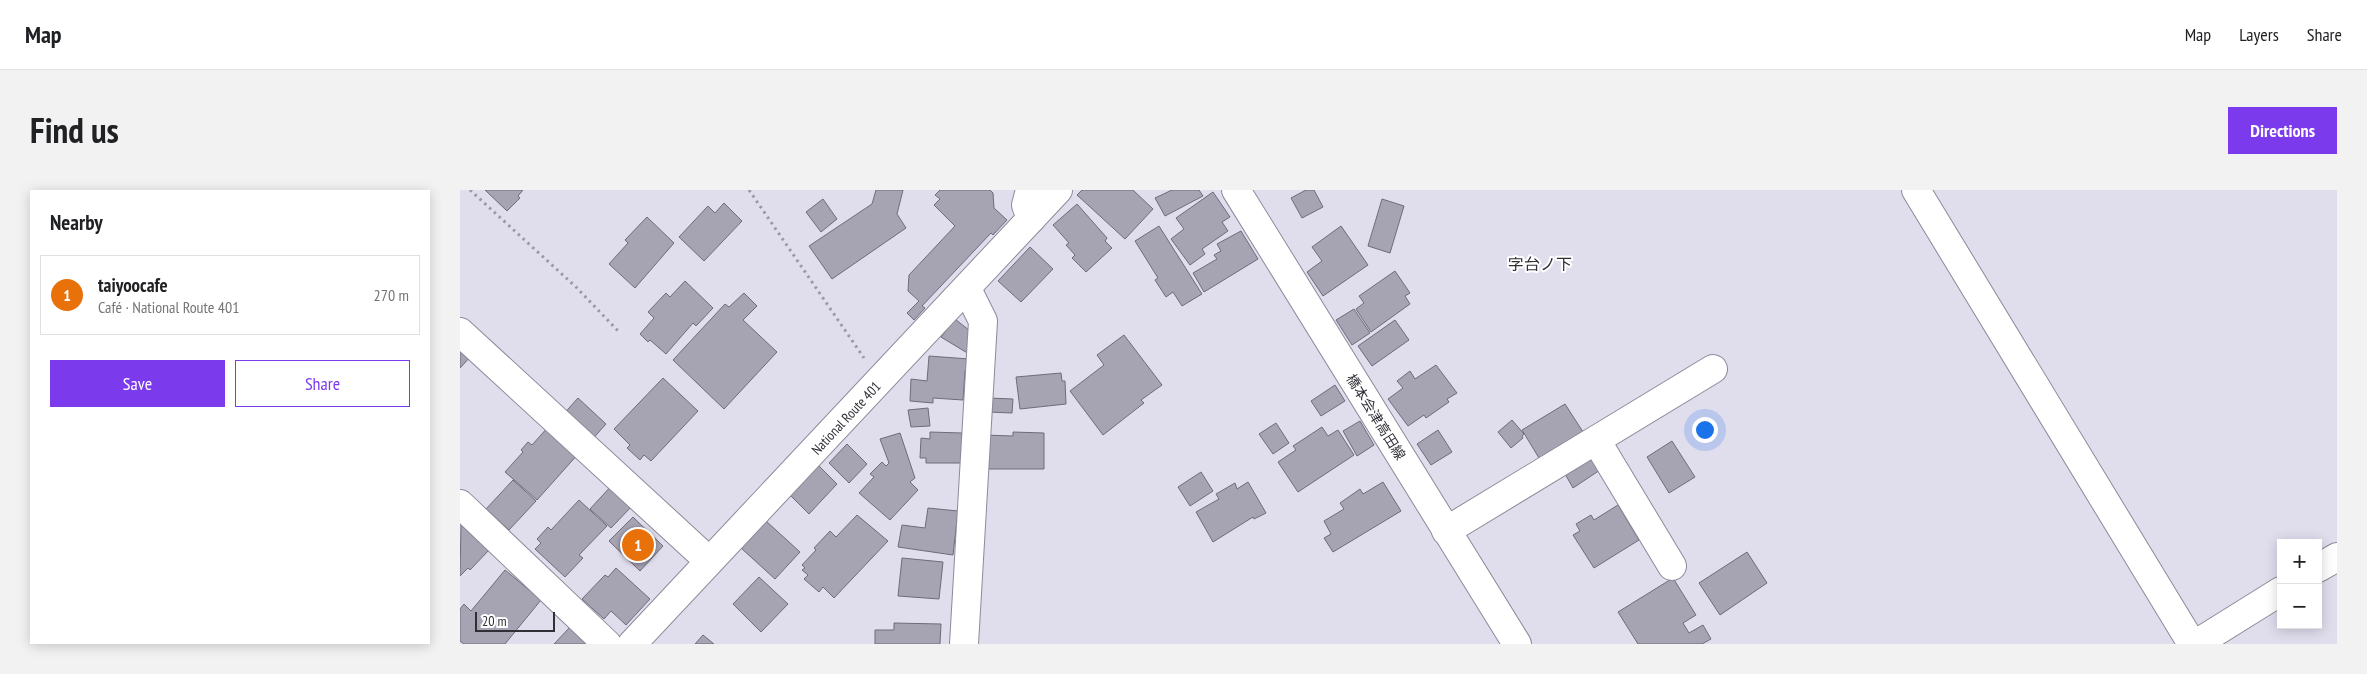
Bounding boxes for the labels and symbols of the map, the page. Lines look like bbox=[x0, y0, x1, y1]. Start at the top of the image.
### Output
district label: 字台ノ下 bbox=[1508, 254, 1572, 274]
street label: 橋本会津高田線 bbox=[1342, 371, 1410, 463]
street label: National Route 401 bbox=[807, 378, 885, 458]
your location bbox=[1692, 417, 1718, 443]
pin: 1 bbox=[622, 526, 654, 564]
scale bar bbox=[475, 609, 555, 632]

